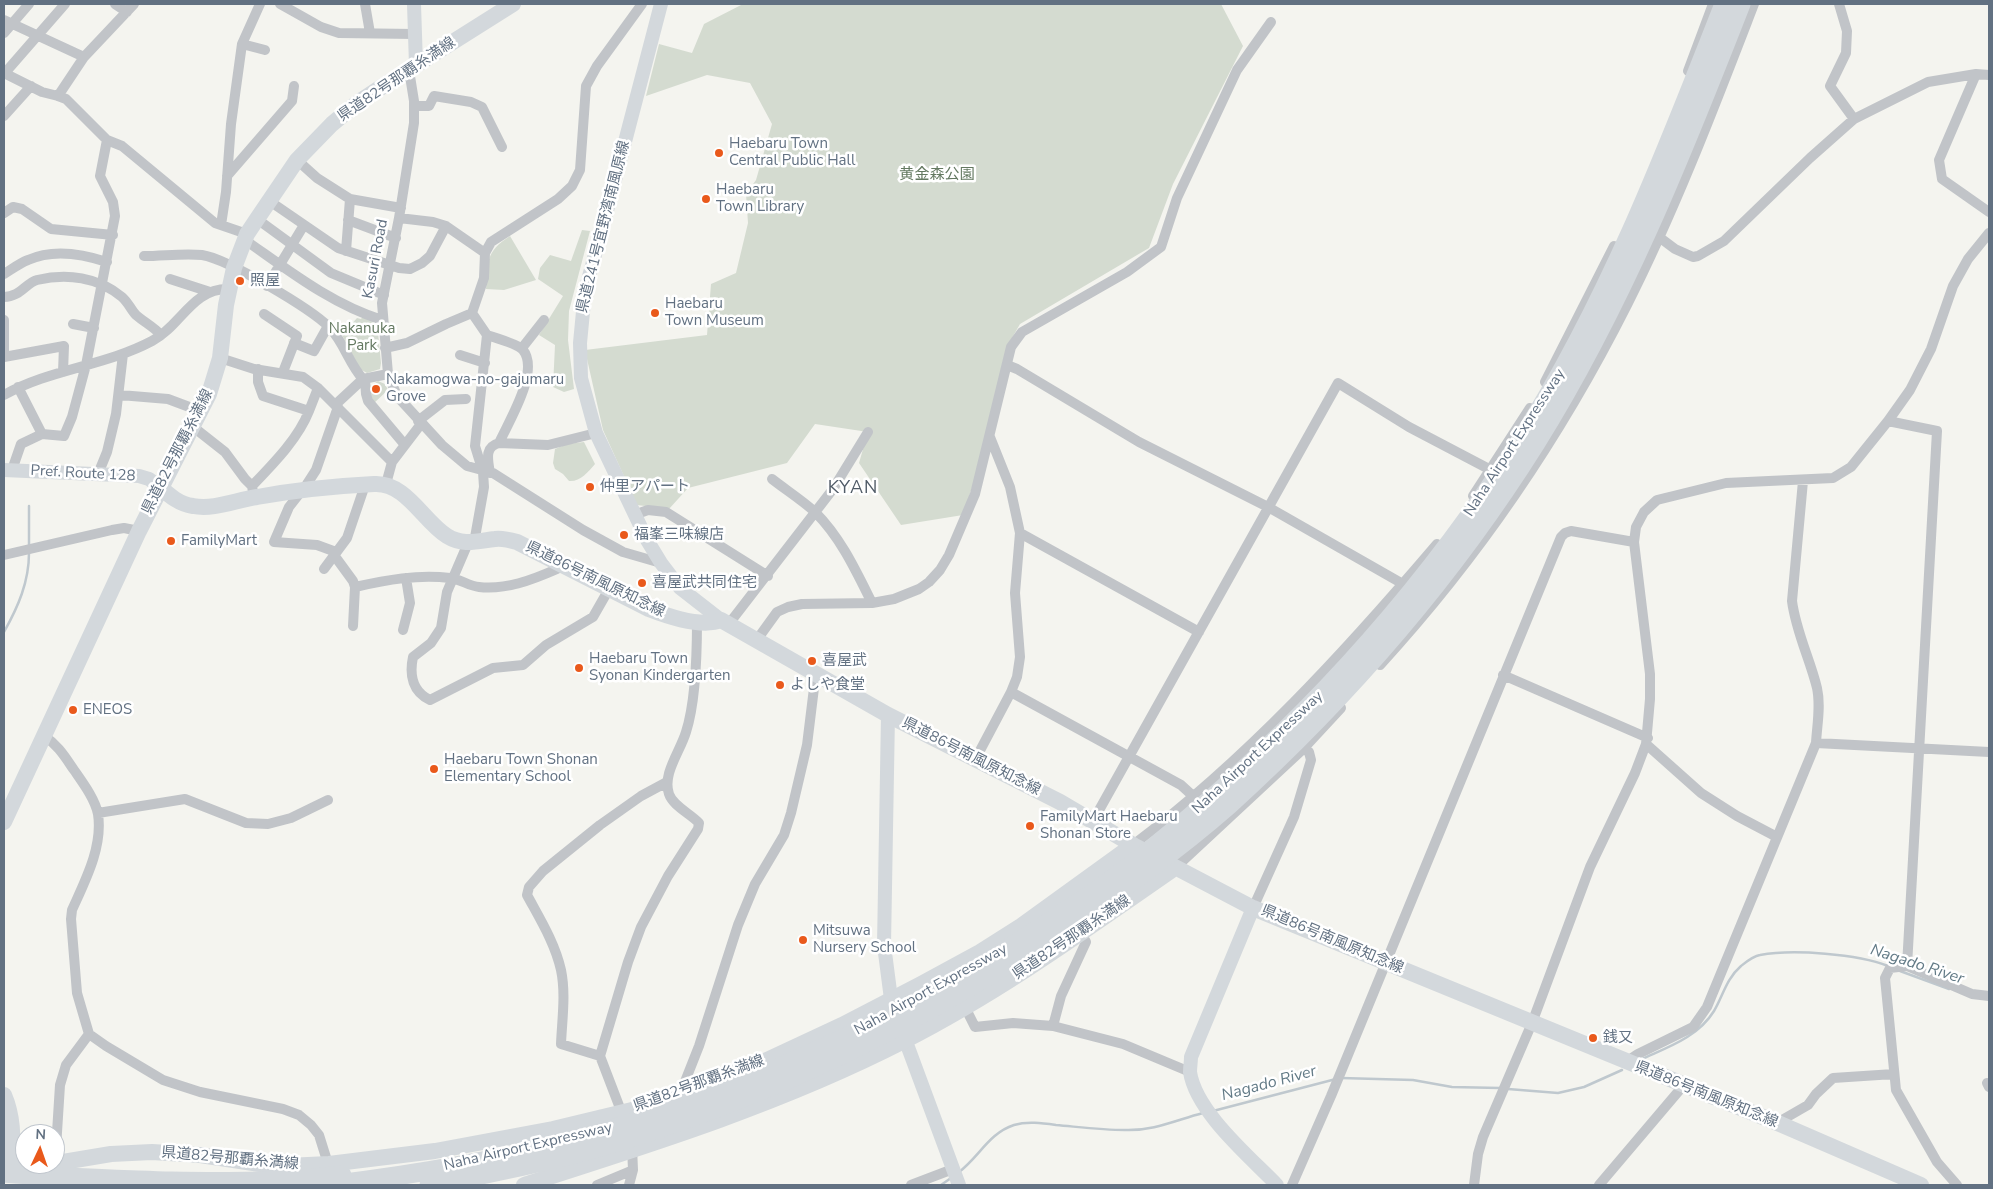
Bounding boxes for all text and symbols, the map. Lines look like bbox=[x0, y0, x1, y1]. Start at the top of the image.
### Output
street label: 県道82号那覇糸満線 bbox=[335, 34, 459, 126]
place label: Haebaru Town Central Public Hall bbox=[729, 135, 855, 170]
street label: 県道241号宜野湾南風原線 bbox=[574, 139, 634, 315]
marker: Haebaru Town Central Public Hall bbox=[713, 147, 725, 159]
park label: 黄金森公園 bbox=[900, 166, 974, 184]
place label: Haebaru Town Library bbox=[716, 181, 804, 216]
marker: Haebaru Town Library bbox=[700, 193, 712, 205]
street label: Kasuri Road bbox=[359, 218, 393, 300]
place label: 照屋 bbox=[250, 272, 280, 290]
marker: 照屋 bbox=[234, 275, 246, 287]
place label: Haebaru Town Museum bbox=[665, 295, 764, 330]
marker: Haebaru Town Museum bbox=[649, 307, 661, 319]
park label: Nakanuka Park bbox=[329, 320, 395, 355]
street label: Naha Airport Expressway bbox=[1461, 366, 1569, 520]
place label: Nakamogwa-no-gajumaru Grove bbox=[386, 371, 564, 406]
marker: Nakamogwa-no-gajumaru Grove bbox=[370, 383, 382, 395]
street label: 県道82号那覇糸満線 bbox=[139, 386, 217, 518]
street label: Pref. Route 128 bbox=[30, 462, 136, 486]
place label: 仲里アパート bbox=[600, 478, 690, 496]
district label: KYAN bbox=[827, 478, 879, 500]
marker: 仲里アパート bbox=[584, 481, 596, 493]
place label: 福峯三味線店 bbox=[634, 526, 724, 544]
marker: 福峯三味線店 bbox=[618, 529, 630, 541]
place label: FamilyMart bbox=[181, 532, 257, 550]
marker: FamilyMart bbox=[165, 535, 177, 547]
street label: 県道86号南風原知念線 bbox=[522, 538, 668, 622]
place label: 喜屋武共同住宅 bbox=[652, 574, 757, 592]
marker: 喜屋武共同住宅 bbox=[636, 577, 648, 589]
place label: Haebaru Town Syonan Kindergarten bbox=[589, 650, 730, 685]
place label: 喜屋武 bbox=[822, 652, 867, 670]
marker: 喜屋武 bbox=[806, 655, 818, 667]
marker: Haebaru Town Syonan Kindergarten bbox=[573, 662, 585, 674]
place label: よしや食堂 bbox=[790, 676, 865, 694]
marker: よしや食堂 bbox=[774, 679, 786, 691]
street label: Naha Airport Expressway bbox=[1189, 688, 1327, 818]
place label: ENEOS bbox=[83, 701, 132, 719]
marker: ENEOS bbox=[67, 704, 79, 716]
street label: 県道86号南風原知念線 bbox=[899, 714, 1043, 800]
place label: Haebaru Town Shonan Elementary School bbox=[444, 751, 598, 786]
marker: Haebaru Town Shonan Elementary School bbox=[428, 763, 440, 775]
place label: FamilyMart Haebaru Shonan Store bbox=[1040, 808, 1178, 843]
marker: FamilyMart Haebaru Shonan Store bbox=[1024, 820, 1036, 832]
street label: 県道82号那覇糸満線 bbox=[1010, 892, 1134, 984]
street label: 県道86号南風原知念線 bbox=[1258, 902, 1406, 978]
place label: Mitsuwa Nursery School bbox=[813, 922, 916, 957]
marker: Mitsuwa Nursery School bbox=[797, 934, 809, 946]
street label: Naha Airport Expressway bbox=[851, 940, 1011, 1040]
water label: Nagado River bbox=[1868, 941, 1966, 989]
place label: 銭又 bbox=[1603, 1029, 1633, 1047]
marker: 銭又 bbox=[1587, 1032, 1599, 1044]
street label: 県道82号那覇糸満線 bbox=[631, 1052, 767, 1116]
street label: 県道86号南風原知念線 bbox=[1632, 1058, 1780, 1132]
water label: Nagado River bbox=[1220, 1062, 1318, 1106]
street label: Naha Airport Expressway bbox=[442, 1119, 614, 1175]
north arrow bbox=[15, 1124, 65, 1174]
text: N bbox=[35, 1125, 46, 1144]
street label: 県道82号那覇糸満線 bbox=[160, 1144, 300, 1174]

